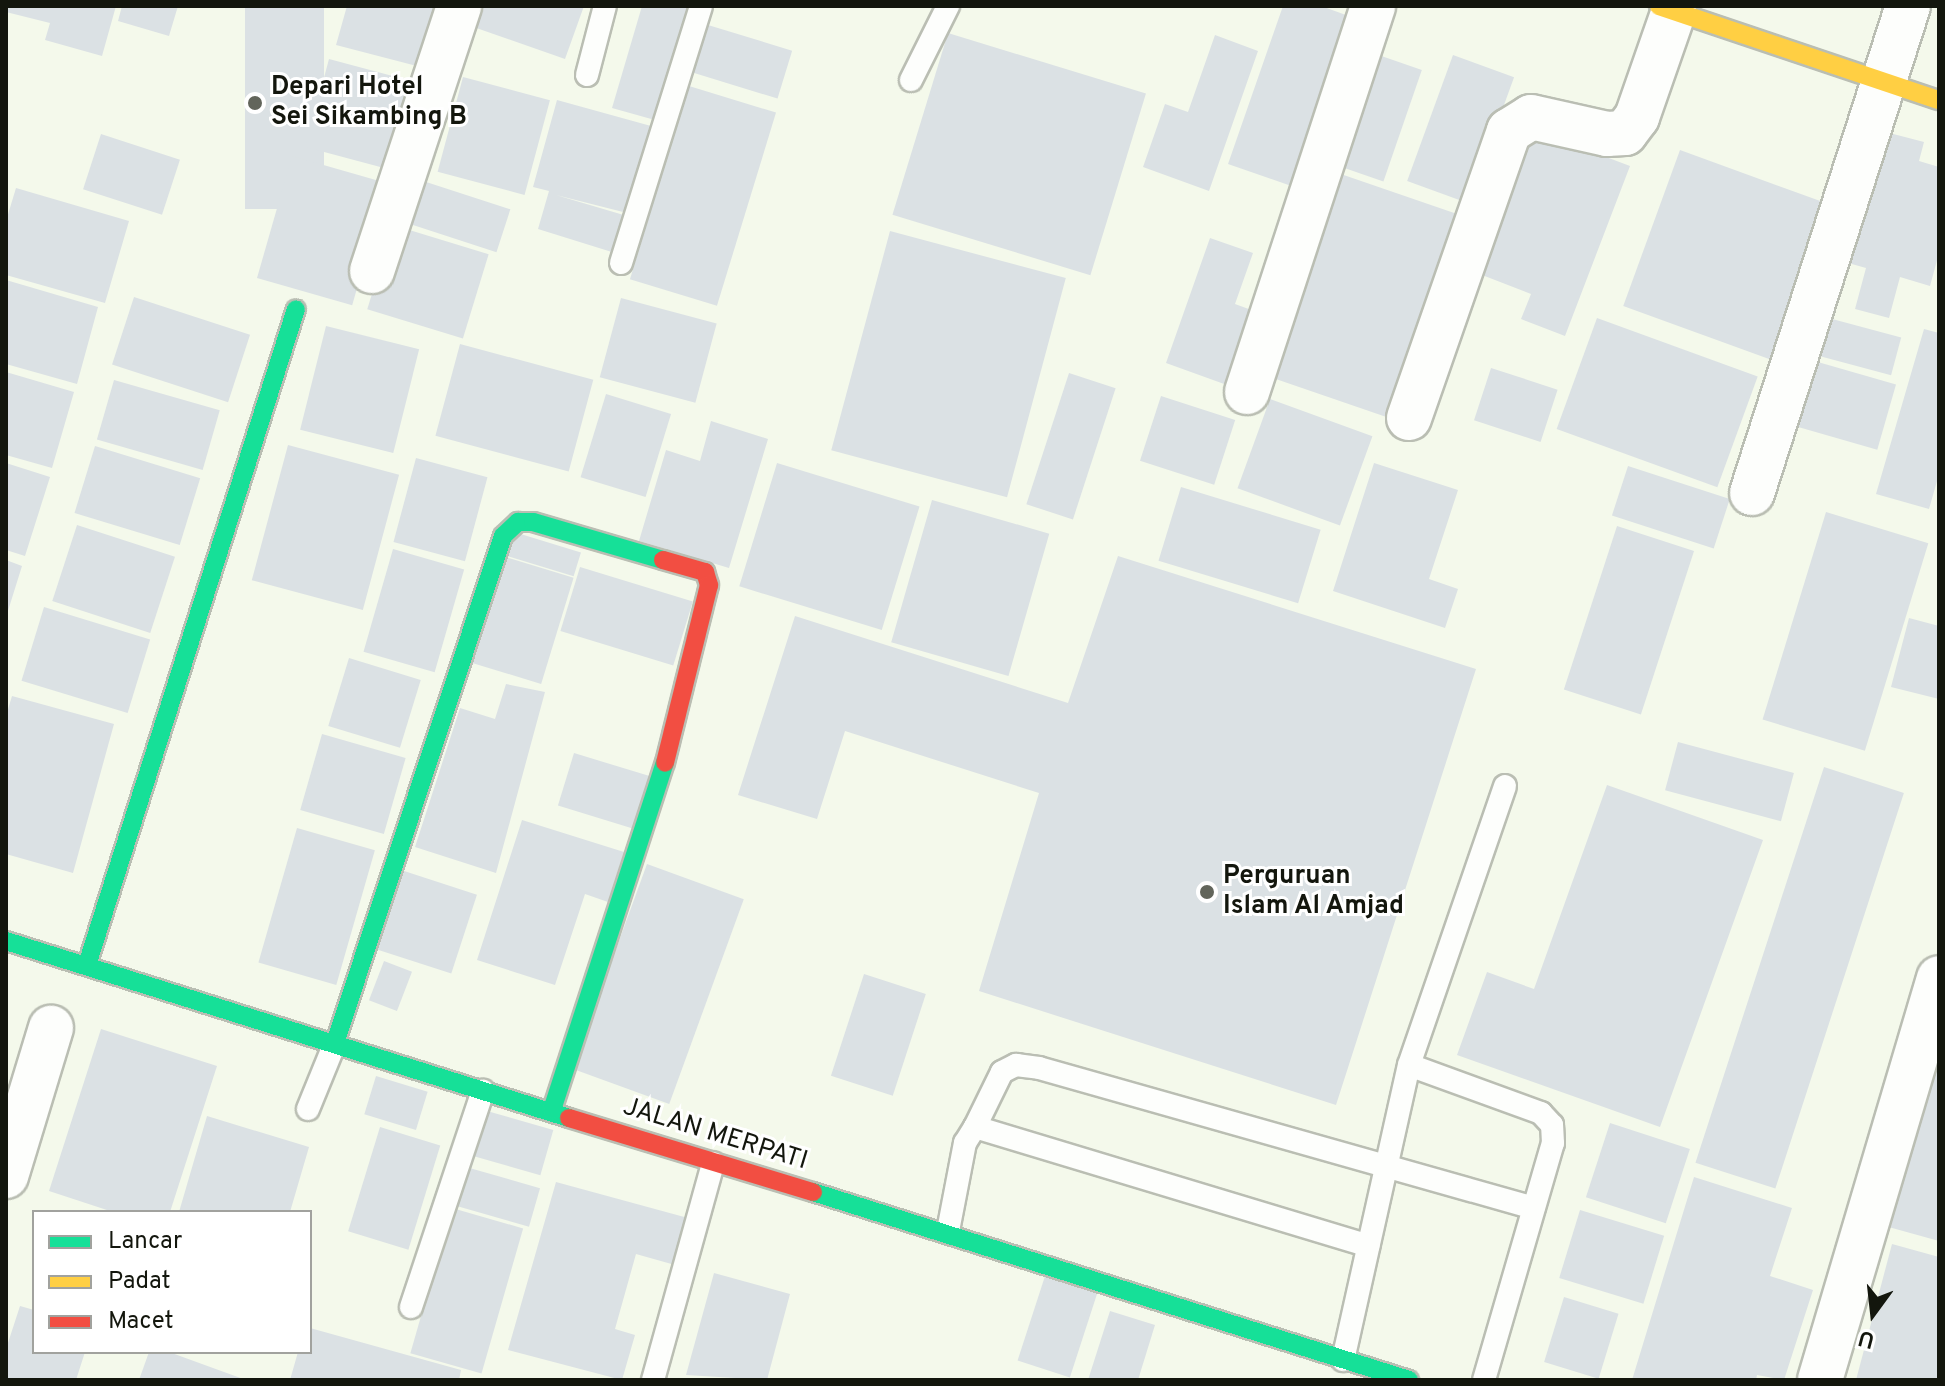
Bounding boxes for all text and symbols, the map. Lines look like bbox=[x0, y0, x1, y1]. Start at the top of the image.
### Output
place label: Depari Hotel Sei Sikambing B bbox=[271, 72, 467, 134]
marker: Depari Hotel Sei Sikambing B bbox=[246, 94, 264, 112]
place label: Perguruan Islam Al Amjad bbox=[1223, 861, 1406, 922]
marker: Perguruan Islam Al Amjad bbox=[1198, 883, 1216, 901]
street label: JALAN MERPATI bbox=[619, 1092, 811, 1178]
legend bbox=[32, 1210, 312, 1354]
text: Lancar bbox=[108, 1227, 182, 1257]
text: Padat bbox=[108, 1267, 170, 1297]
north arrow bbox=[1833, 1274, 1913, 1354]
text: Macet bbox=[108, 1307, 174, 1337]
text: U bbox=[1856, 1323, 1878, 1353]

